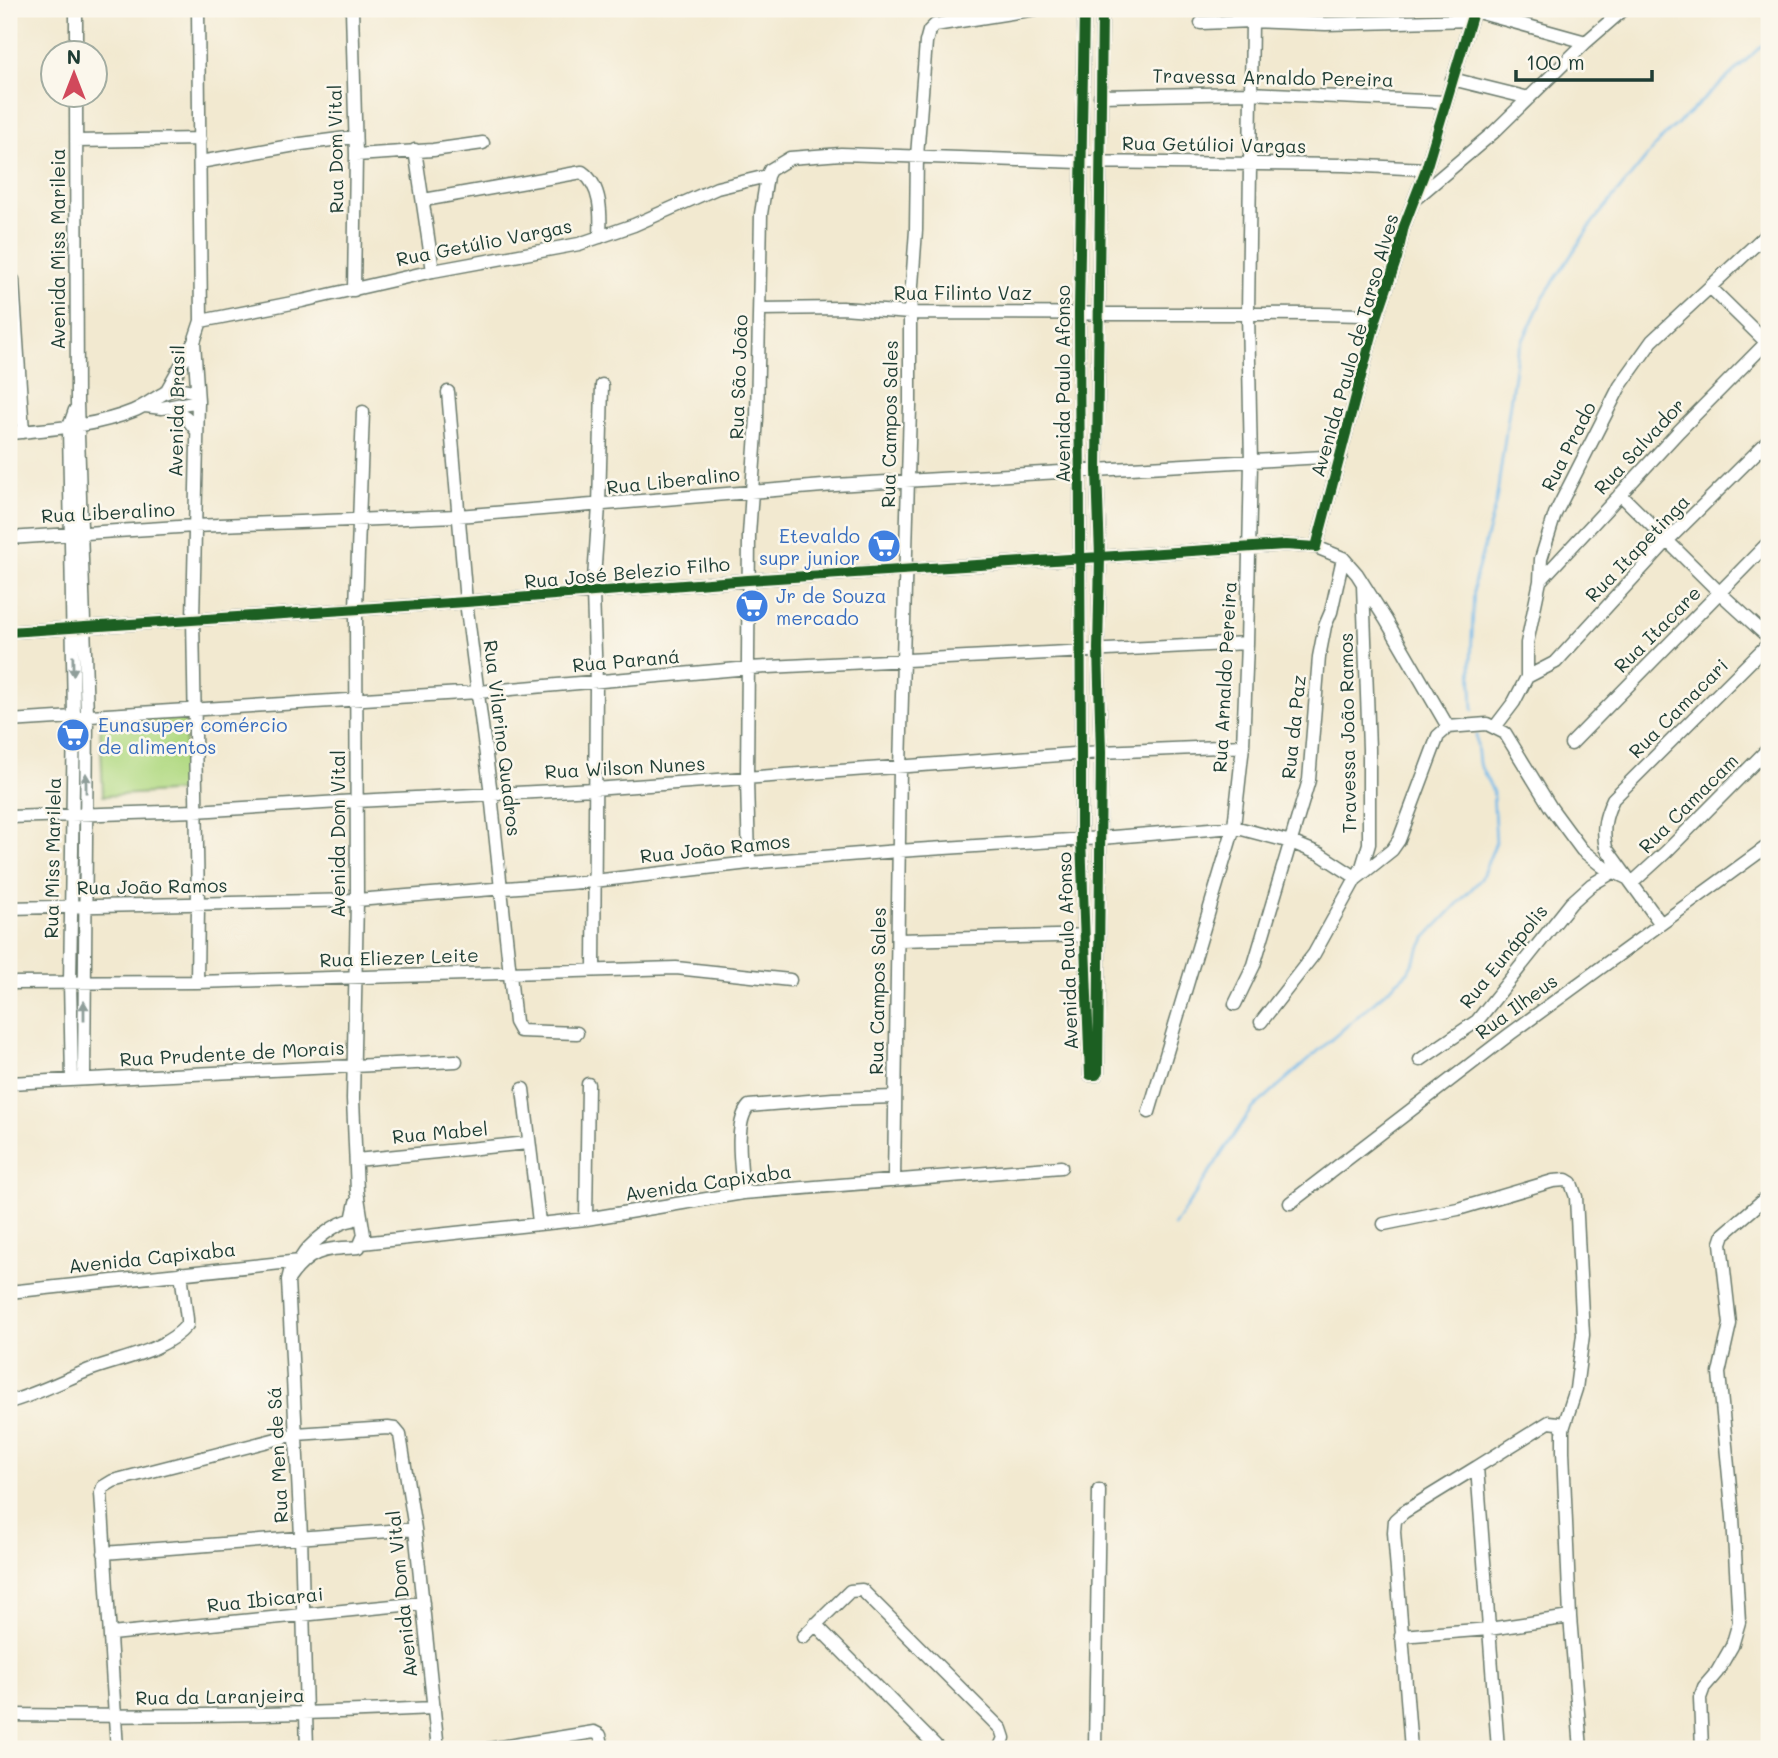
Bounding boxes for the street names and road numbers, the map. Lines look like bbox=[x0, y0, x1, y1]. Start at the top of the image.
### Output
street label: Travessa Arnaldo Pereira bbox=[1152, 62, 1394, 92]
street label: Rua Dom Vital bbox=[321, 84, 349, 214]
street label: Rua Getúlioi Vargas bbox=[1122, 130, 1306, 158]
street label: Avenida Miss Marileia bbox=[45, 148, 70, 350]
street label: Avenida Paulo de Tarso Alves bbox=[1304, 210, 1404, 480]
street label: Rua Getúlio Vargas bbox=[394, 213, 574, 271]
street label: Rua Filinto Vaz bbox=[894, 280, 1032, 305]
street label: Avenida Paulo Afonso bbox=[1050, 285, 1075, 483]
street label: Rua São João bbox=[723, 314, 753, 440]
street label: Rua Campos Sales bbox=[875, 340, 903, 508]
street label: Avenida Brasil bbox=[162, 345, 190, 477]
street label: Rua Salvador bbox=[1588, 393, 1690, 499]
street label: Rua Prado bbox=[1535, 397, 1601, 495]
street label: Rua Liberalino bbox=[605, 461, 741, 499]
street label: Rua Itapetinga bbox=[1579, 489, 1695, 607]
street label: Rua Liberalino bbox=[40, 496, 176, 528]
street label: Rua José Belezio Filho bbox=[523, 551, 731, 593]
street label: Rua Itacare bbox=[1608, 580, 1706, 678]
street label: Rua Arnaldo Pereira bbox=[1207, 581, 1241, 773]
street label: Travessa João Ramos bbox=[1333, 632, 1361, 834]
street label: Rua Vilarino Quadros bbox=[479, 638, 527, 838]
street label: Rua Paraná bbox=[571, 643, 681, 677]
street label: Rua Camacari bbox=[1623, 653, 1733, 763]
street label: Rua da Paz bbox=[1275, 674, 1311, 780]
street label: Rua Camacam bbox=[1633, 748, 1743, 858]
street label: Avenida Dom Vital bbox=[325, 750, 350, 918]
street label: Rua Wilson Nunes bbox=[544, 750, 706, 784]
street label: Rua Miss Marilela bbox=[38, 777, 66, 939]
street label: Rua João Ramos bbox=[639, 828, 791, 868]
street label: Avenida Paulo Afonso bbox=[1051, 852, 1083, 1050]
street label: Rua João Ramos bbox=[76, 872, 228, 900]
street label: Rua Eunápolis bbox=[1453, 899, 1553, 1013]
street label: Rua Campos Sales bbox=[863, 907, 891, 1075]
street label: Rua Eliezer Leite bbox=[319, 942, 479, 972]
street label: Rua Ilheus bbox=[1470, 968, 1562, 1044]
street label: Rua Prudente de Morais bbox=[119, 1035, 345, 1071]
street label: Rua Mabel bbox=[391, 1115, 489, 1149]
street label: Avenida Capixaba bbox=[623, 1158, 793, 1206]
street label: Avenida Capixaba bbox=[67, 1236, 237, 1278]
street label: Rua Men de Sá bbox=[261, 1386, 293, 1524]
street label: Avenida Dom Vital bbox=[380, 1509, 422, 1679]
street label: Rua Ibicarai bbox=[206, 1580, 324, 1618]
street label: Rua da Laranjeira bbox=[135, 1682, 305, 1710]

